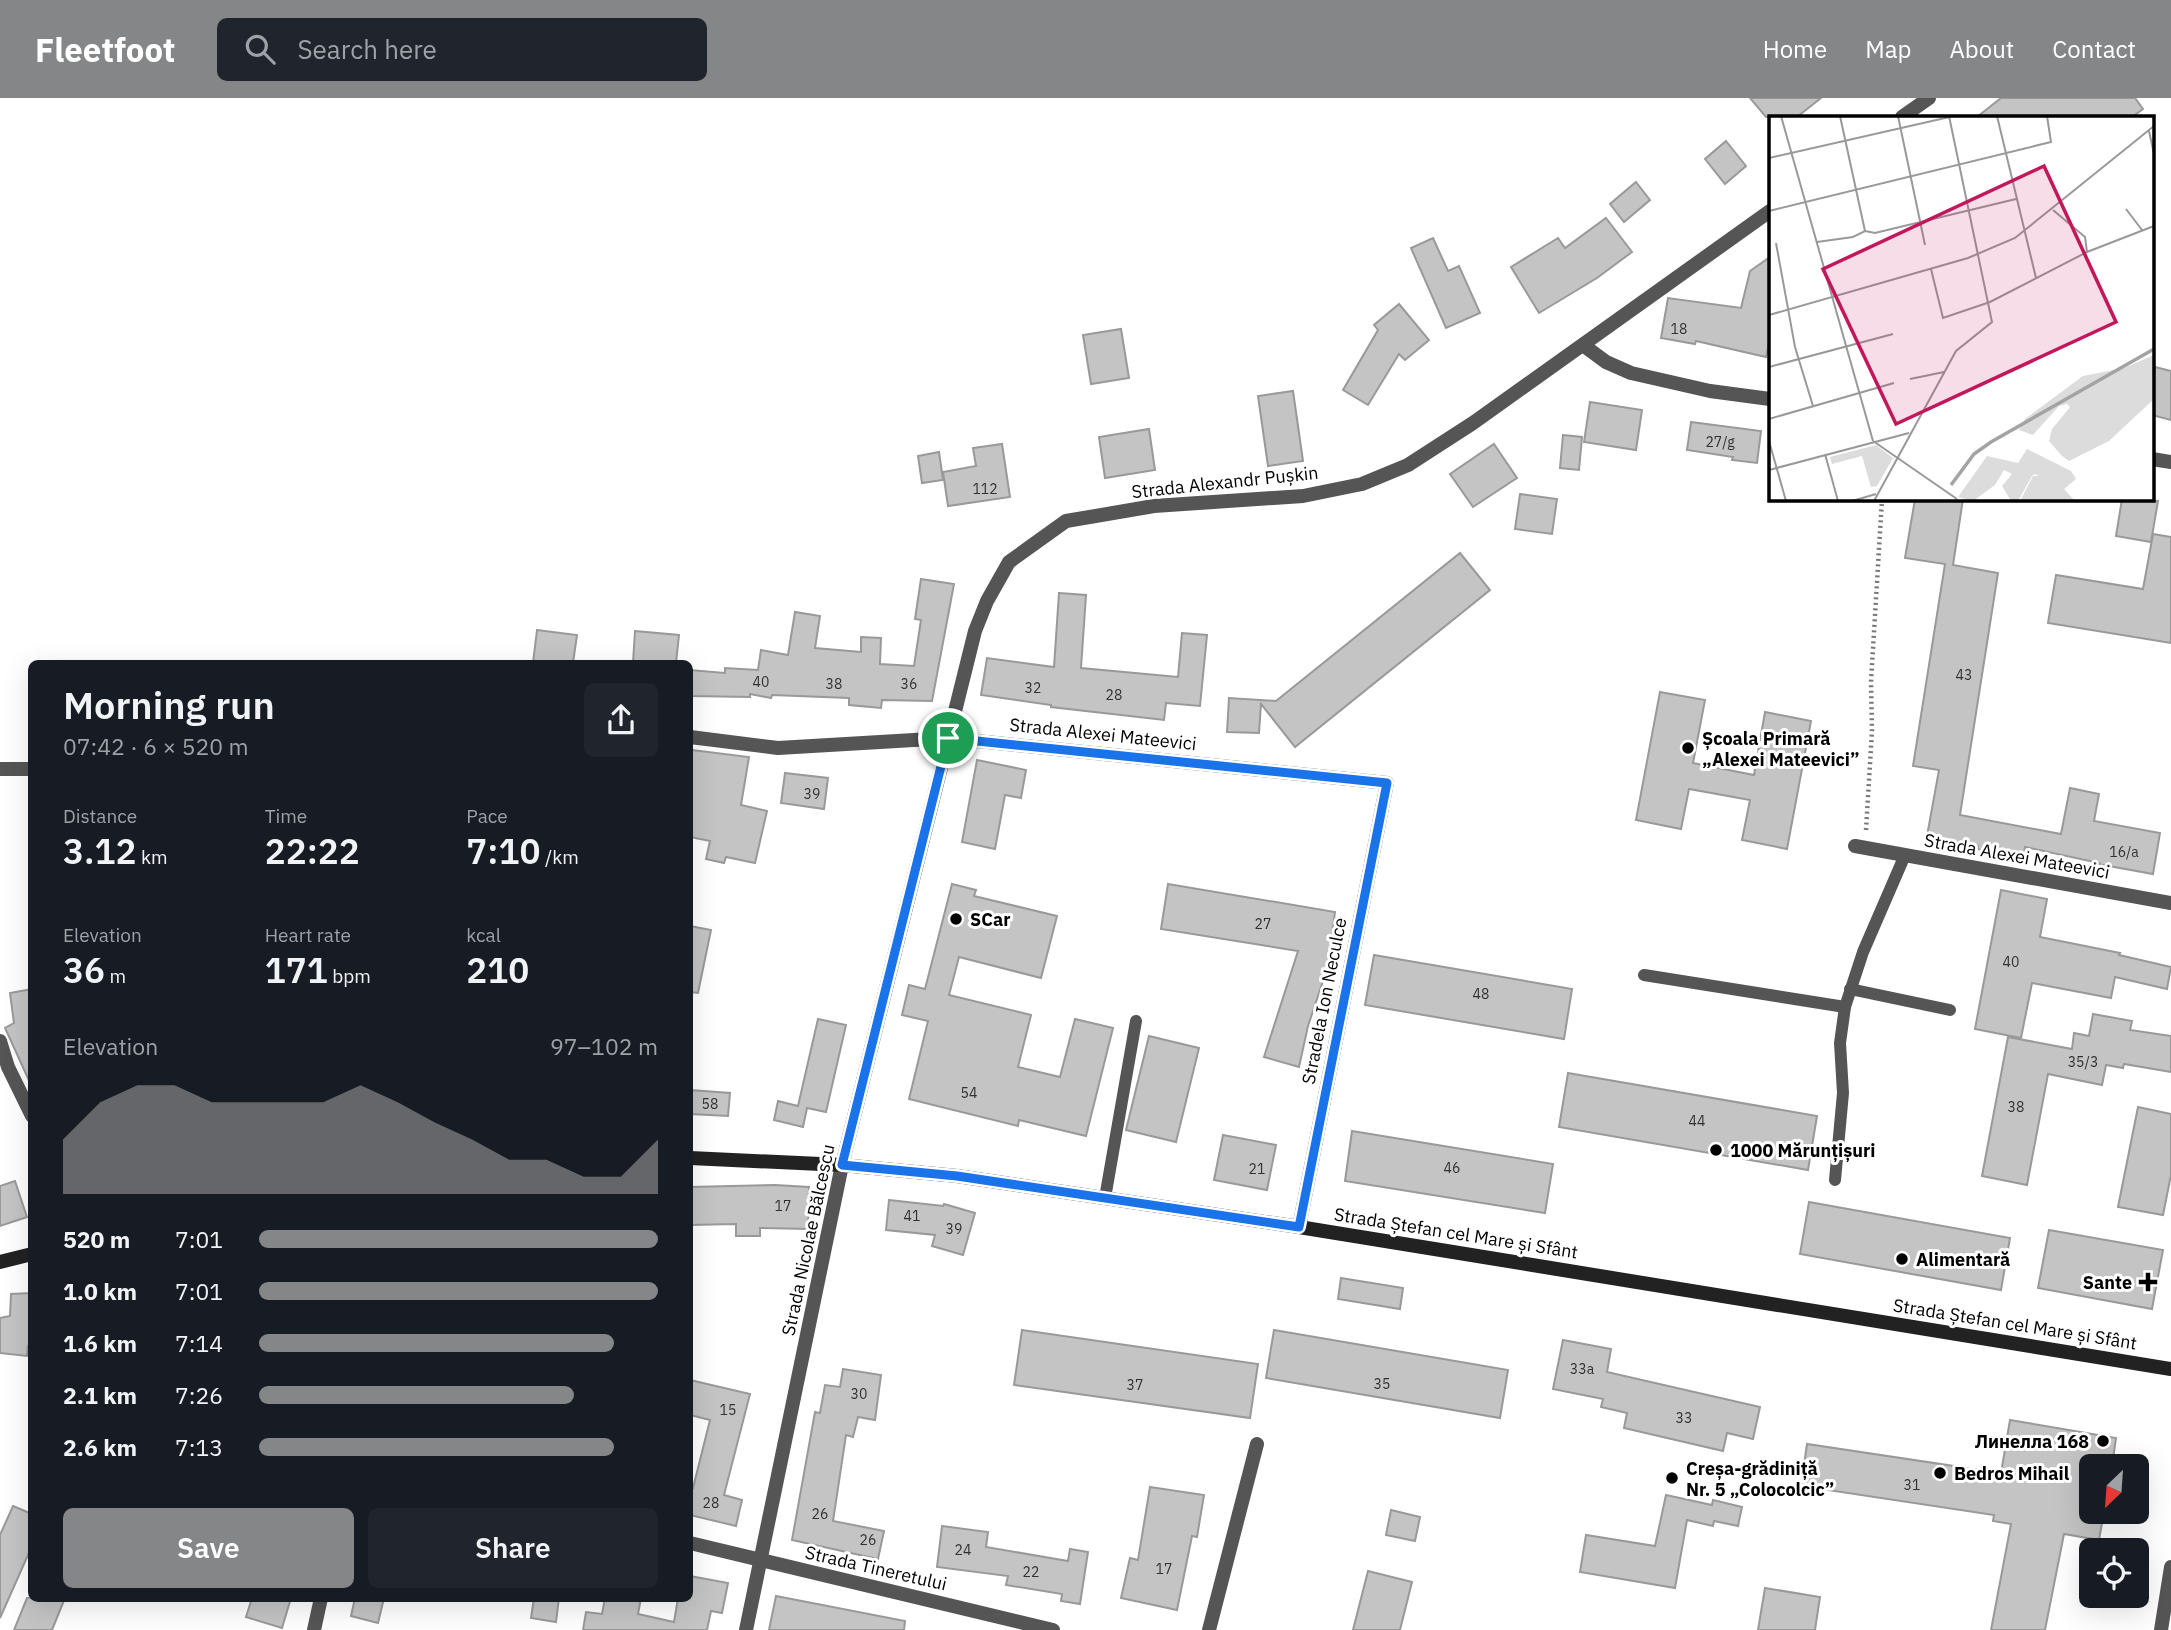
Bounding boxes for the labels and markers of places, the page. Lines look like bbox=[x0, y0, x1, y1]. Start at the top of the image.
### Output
pin bbox=[918, 708, 978, 768]
place label: Școala Primară „Alexei Mateevici” bbox=[1702, 727, 1860, 771]
marker: Școala Primară „Alexei Mateevici” bbox=[1680, 740, 1696, 756]
place label: SCar bbox=[970, 908, 1010, 931]
marker: SCar bbox=[948, 911, 964, 927]
place label: 1000 Mărunțișuri bbox=[1730, 1139, 1875, 1162]
marker: 1000 Mărunțișuri bbox=[1708, 1142, 1724, 1158]
place label: Alimentară bbox=[1916, 1248, 2010, 1271]
marker: Alimentară bbox=[1894, 1251, 1910, 1267]
place label: Sante bbox=[2083, 1271, 2132, 1294]
marker: Sante bbox=[2138, 1272, 2158, 1292]
place label: Линелла 168 bbox=[1975, 1430, 2089, 1453]
marker: Линелла 168 bbox=[2095, 1433, 2111, 1449]
place label: Creșa-grădiniță Nr. 5 „Colocolcic” bbox=[1686, 1457, 1834, 1501]
place label: Bedros Mihail bbox=[1954, 1462, 2070, 1485]
marker: Bedros Mihail bbox=[1932, 1465, 1948, 1481]
marker: Creșa-grădiniță Nr. 5 „Colocolcic” bbox=[1664, 1470, 1680, 1486]

